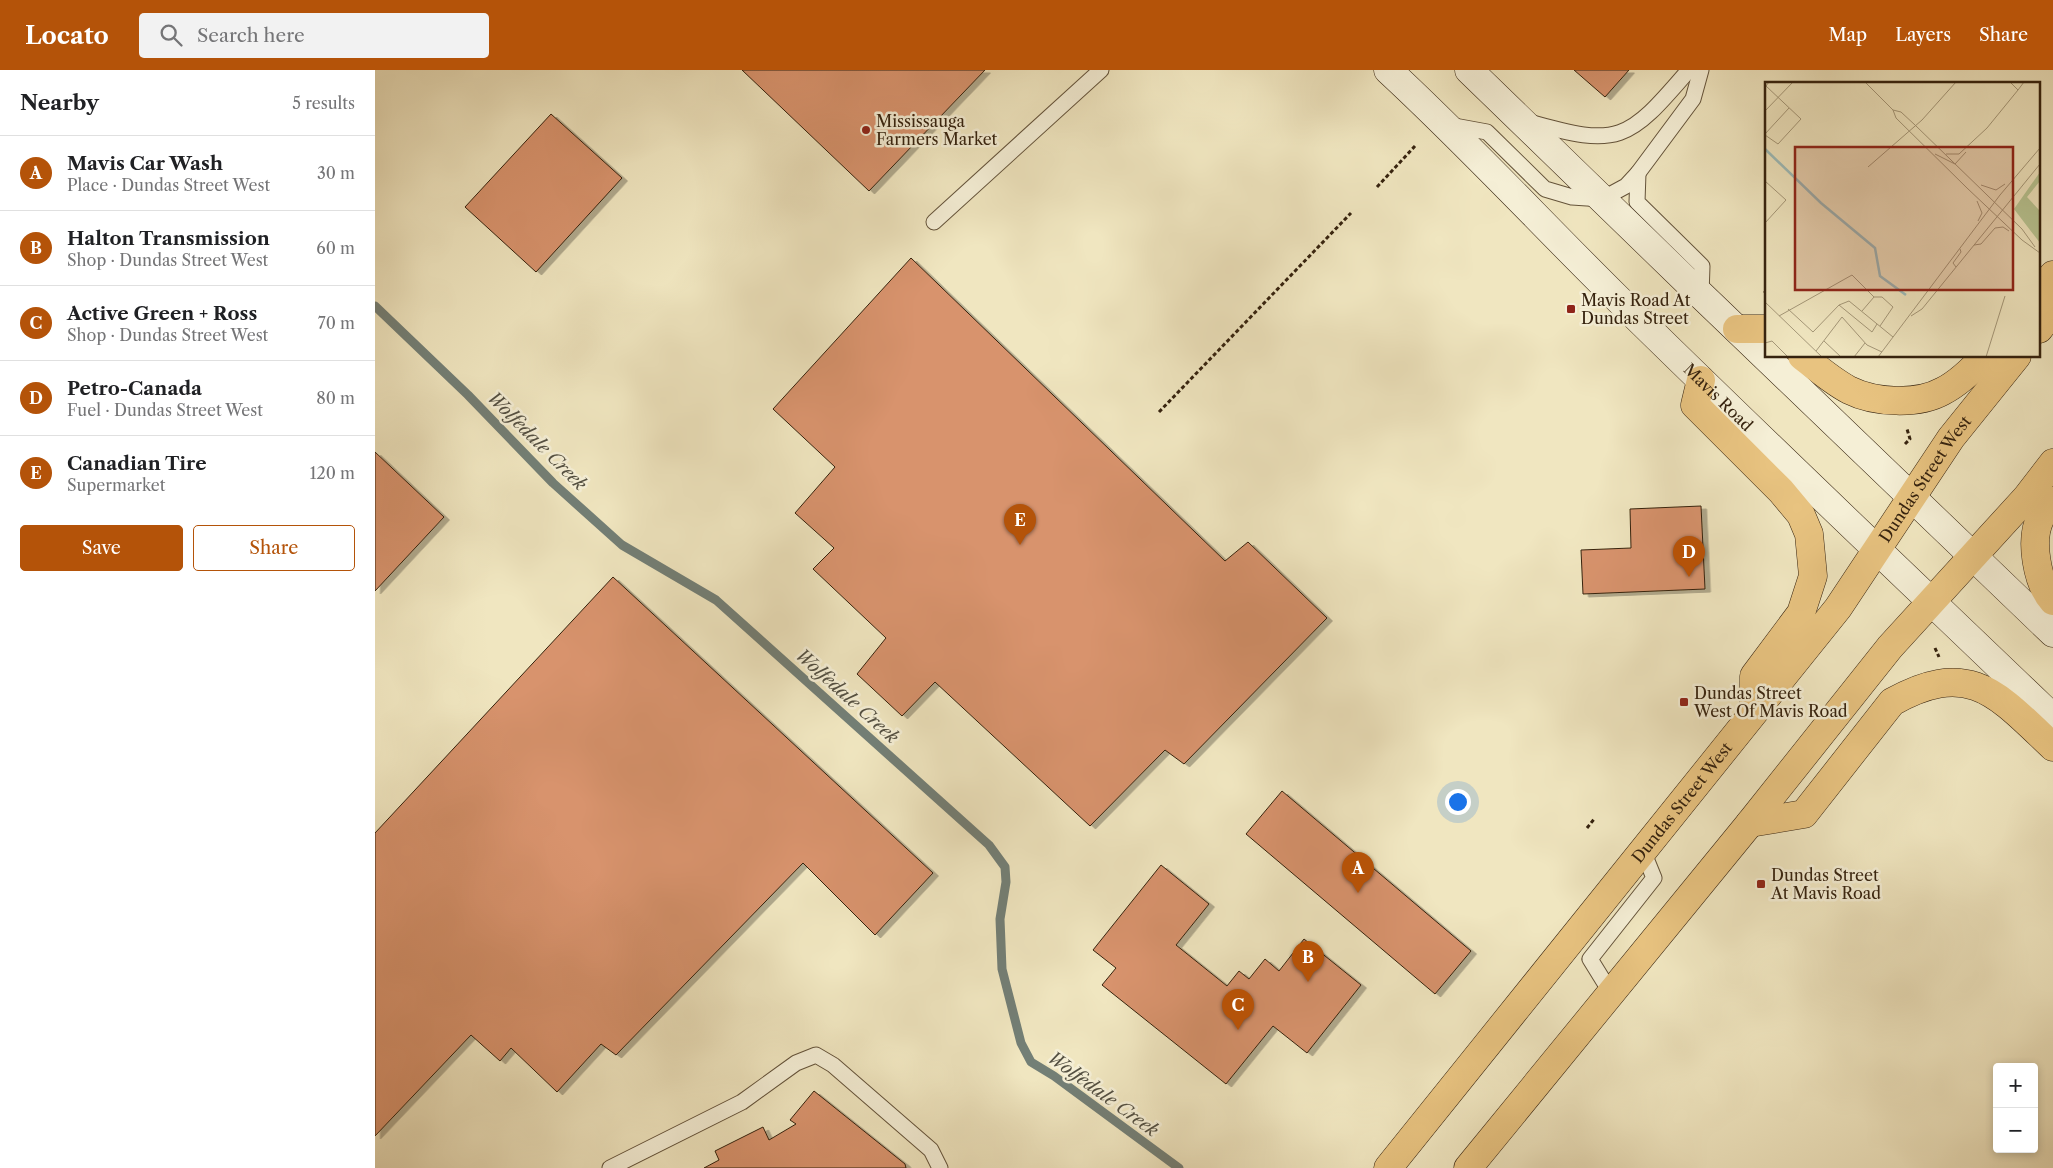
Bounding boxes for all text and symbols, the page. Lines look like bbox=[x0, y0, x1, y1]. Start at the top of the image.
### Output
search box bbox=[139, 13, 489, 58]
text: Locato bbox=[25, 21, 109, 50]
icon: search bbox=[157, 21, 185, 49]
text: Search here bbox=[197, 24, 305, 47]
text: Map bbox=[1829, 24, 1867, 46]
text: Layers bbox=[1895, 24, 1951, 46]
text: Share bbox=[1979, 24, 2028, 46]
inset map bbox=[1765, 82, 2041, 358]
text: Nearby bbox=[20, 90, 99, 115]
text: 5 results bbox=[292, 93, 355, 113]
place label: Mississauga Farmers Market bbox=[876, 111, 998, 149]
marker: Mississauga Farmers Market bbox=[860, 124, 872, 136]
text: Mavis Car Wash bbox=[67, 152, 223, 175]
text: A bbox=[30, 163, 42, 183]
text: 30 m bbox=[317, 163, 355, 183]
text: Place · Dundas Street West bbox=[67, 175, 270, 195]
text: Halton Transmission bbox=[67, 227, 270, 250]
text: B bbox=[30, 238, 42, 258]
text: 60 m bbox=[316, 238, 355, 258]
text: Shop · Dundas Street West bbox=[67, 250, 268, 270]
place label: Mavis Road At Dundas Street bbox=[1581, 290, 1691, 328]
text: Active Green + Ross bbox=[67, 302, 257, 325]
marker: Mavis Road At Dundas Street bbox=[1565, 303, 1577, 315]
text: C bbox=[30, 313, 42, 333]
text: 70 m bbox=[318, 313, 355, 333]
text: Shop · Dundas Street West bbox=[67, 325, 268, 345]
street label: Mavis Road bbox=[1680, 359, 1757, 435]
text: Petro-Canada bbox=[67, 377, 202, 400]
water label: Wolfedale Creek bbox=[483, 387, 592, 496]
text: D bbox=[29, 388, 43, 408]
text: 80 m bbox=[316, 388, 355, 408]
text: Fuel · Dundas Street West bbox=[67, 400, 263, 420]
street label: Dundas Street West bbox=[1875, 411, 1975, 546]
text: Canadian Tire bbox=[67, 452, 207, 475]
text: E bbox=[30, 463, 42, 483]
text: 120 m bbox=[310, 463, 355, 483]
text: Supermarket bbox=[67, 475, 165, 495]
pin: E bbox=[1004, 504, 1036, 545]
button: Save bbox=[20, 525, 183, 571]
button: Share bbox=[193, 525, 355, 571]
pin: D bbox=[1673, 536, 1705, 577]
water label: Wolfedale Creek bbox=[791, 644, 904, 749]
place label: Dundas Street West Of Mavis Road bbox=[1693, 683, 1848, 721]
marker: Dundas Street West Of Mavis Road bbox=[1678, 696, 1690, 708]
street label: Dundas Street West bbox=[1627, 738, 1736, 867]
your location bbox=[1445, 789, 1471, 815]
pin: A bbox=[1342, 852, 1374, 893]
place label: Dundas Street At Mavis Road bbox=[1770, 865, 1881, 903]
marker: Dundas Street At Mavis Road bbox=[1755, 878, 1767, 890]
pin: B bbox=[1292, 941, 1324, 982]
pin: C bbox=[1222, 989, 1254, 1030]
water label: Wolfedale Creek bbox=[1043, 1046, 1163, 1142]
map controls bbox=[1993, 1063, 2038, 1153]
button: + bbox=[1993, 1063, 2038, 1108]
button: − bbox=[1993, 1108, 2038, 1153]

